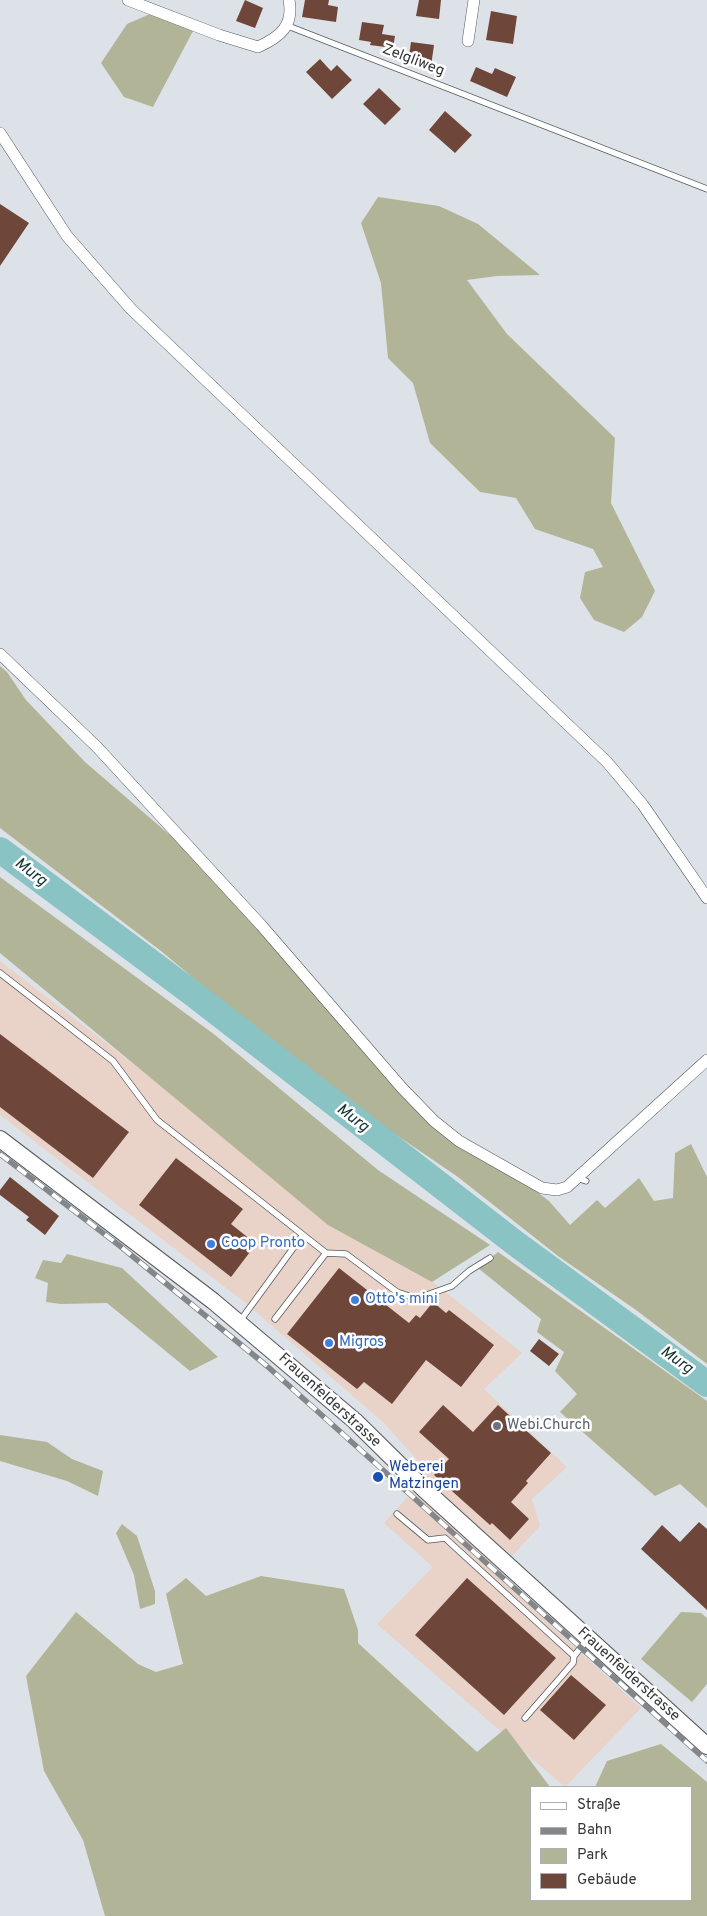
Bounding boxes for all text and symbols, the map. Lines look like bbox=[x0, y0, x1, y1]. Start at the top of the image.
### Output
street label: Zelgliweg bbox=[379, 41, 447, 81]
water label: Murg bbox=[10, 855, 50, 891]
water label: Murg bbox=[332, 1101, 372, 1137]
place label: Coop Pronto bbox=[221, 1235, 305, 1253]
marker: Coop Pronto bbox=[205, 1238, 217, 1250]
place label: Otto's mini bbox=[365, 1291, 438, 1309]
marker: Otto's mini bbox=[349, 1294, 361, 1306]
place label: Migros bbox=[339, 1334, 384, 1352]
marker: Migros bbox=[323, 1337, 335, 1349]
water label: Murg bbox=[656, 1343, 696, 1379]
street label: Frauenfelderstrasse bbox=[274, 1350, 384, 1452]
place label: Webi.Church bbox=[507, 1417, 590, 1435]
marker: Webi.Church bbox=[491, 1420, 503, 1432]
place label: Weberei Matzingen bbox=[389, 1459, 459, 1494]
marker: Weberei Matzingen bbox=[371, 1470, 385, 1484]
street label: Frauenfelderstrasse bbox=[573, 1624, 683, 1726]
legend bbox=[530, 1786, 692, 1901]
text: Straße bbox=[577, 1796, 621, 1815]
text: Bahn bbox=[577, 1821, 612, 1840]
text: Park bbox=[577, 1846, 608, 1865]
text: Gebäude bbox=[577, 1871, 637, 1890]

